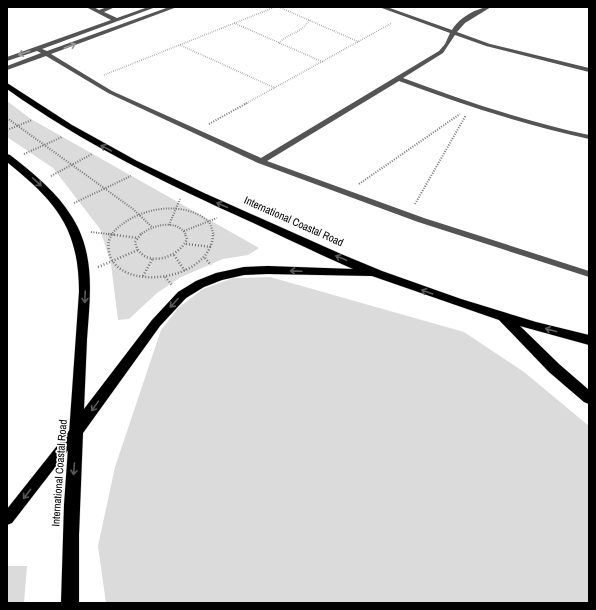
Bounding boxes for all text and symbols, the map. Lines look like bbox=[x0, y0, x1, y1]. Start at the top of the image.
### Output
one-way arrow bbox=[64, 41, 76, 49]
one-way arrow bbox=[17, 50, 30, 57]
one-way arrow bbox=[100, 143, 112, 151]
one-way arrow bbox=[32, 177, 42, 187]
street label: International Coastal Road bbox=[242, 193, 346, 249]
one-way arrow bbox=[217, 201, 229, 208]
one-way arrow bbox=[335, 254, 347, 261]
one-way arrow bbox=[290, 267, 303, 275]
one-way arrow bbox=[421, 288, 434, 295]
one-way arrow bbox=[82, 290, 89, 303]
one-way arrow bbox=[170, 298, 179, 308]
one-way arrow bbox=[545, 326, 558, 333]
one-way arrow bbox=[91, 400, 99, 411]
street label: International Coastal Road bbox=[48, 419, 70, 527]
one-way arrow bbox=[71, 462, 78, 475]
one-way arrow bbox=[23, 488, 32, 499]

